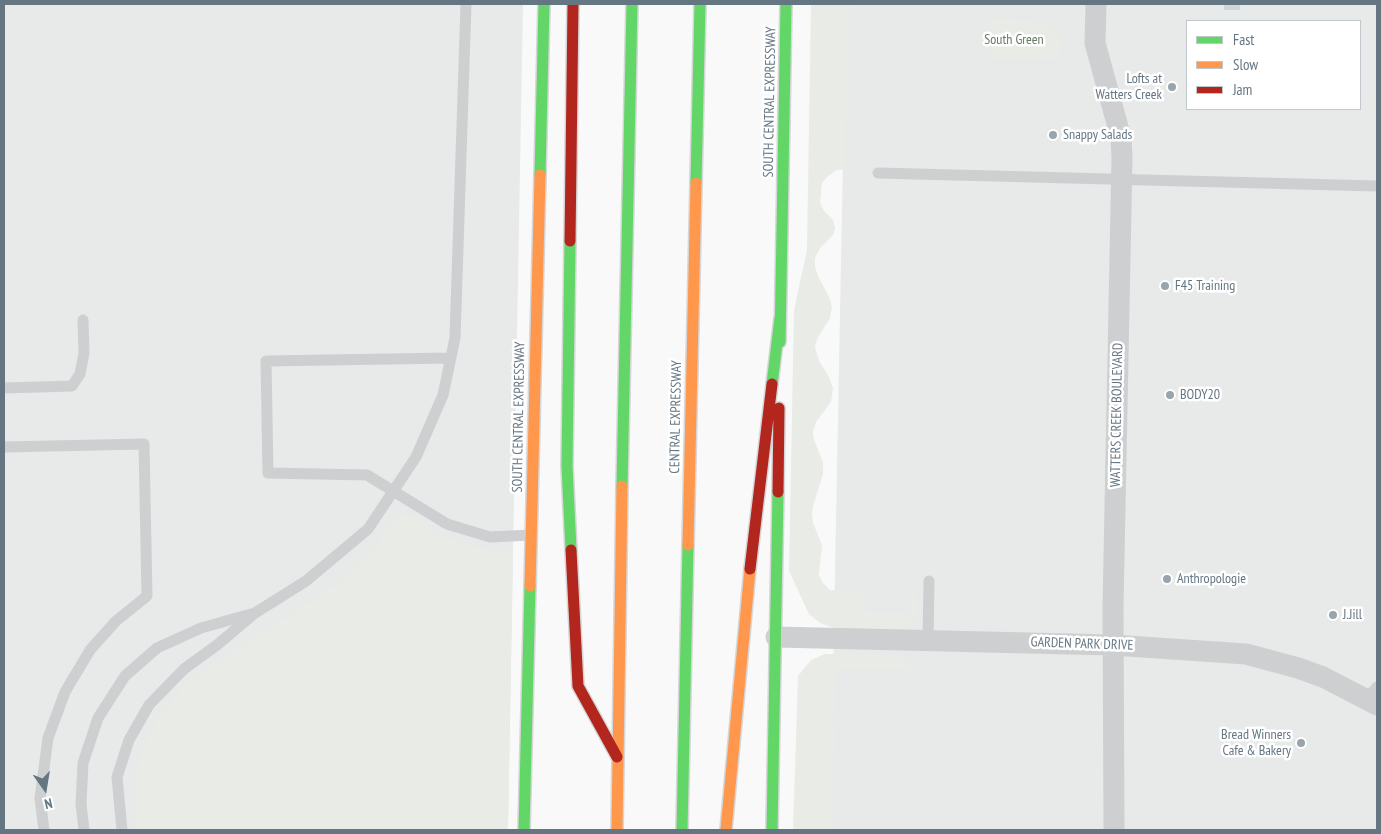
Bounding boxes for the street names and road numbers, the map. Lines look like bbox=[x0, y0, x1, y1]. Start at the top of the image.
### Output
street label: SOUTH CENTRAL EXPRESSWAY bbox=[760, 26, 780, 178]
street label: SOUTH CENTRAL EXPRESSWAY bbox=[509, 341, 529, 493]
street label: WATTERS CREEK BOULEVARD bbox=[1107, 343, 1127, 487]
street label: CENTRAL EXPRESSWAY bbox=[667, 360, 685, 474]
street label: GARDEN PARK DRIVE bbox=[1030, 634, 1134, 654]

